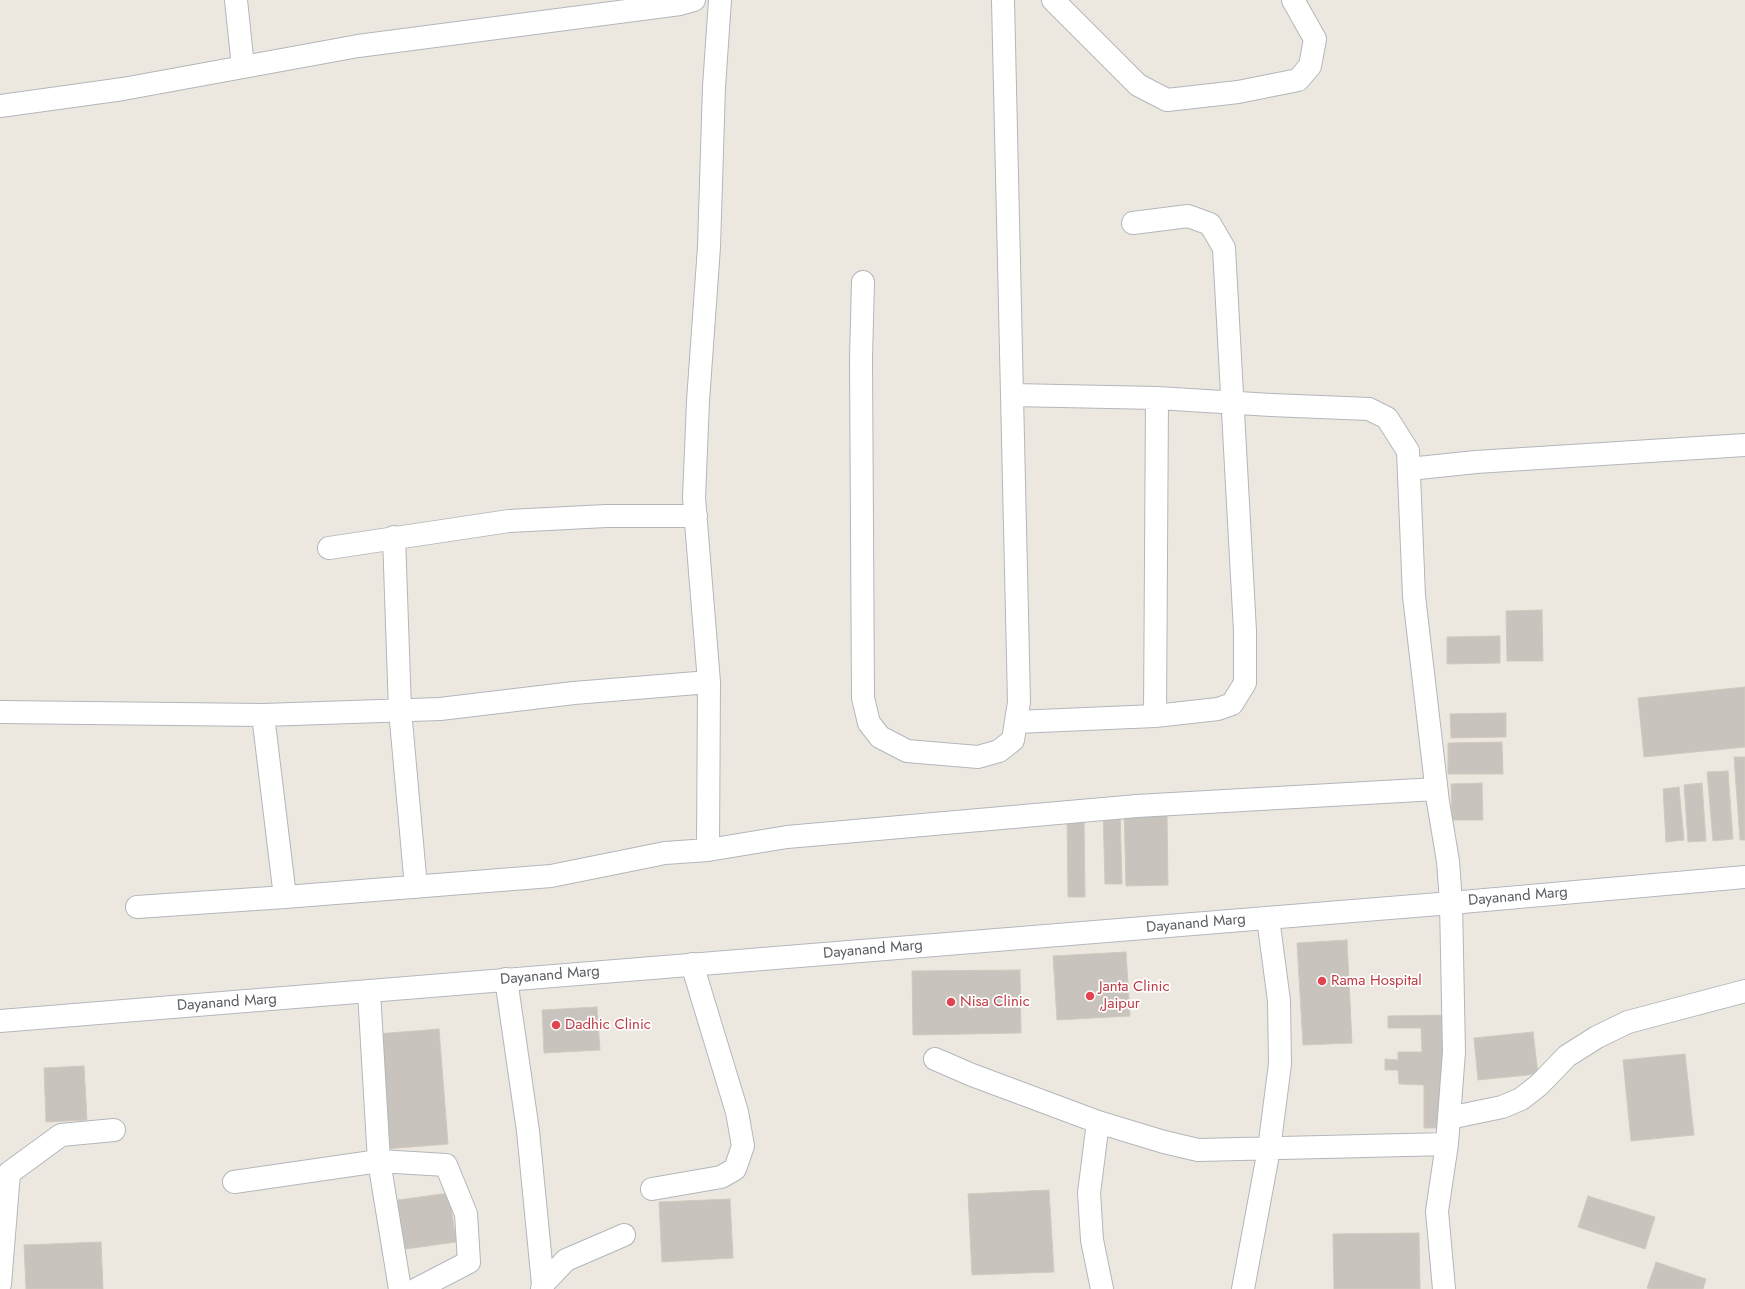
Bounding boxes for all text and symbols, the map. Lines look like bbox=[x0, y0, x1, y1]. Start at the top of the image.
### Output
street label: Dayanand Marg bbox=[1467, 884, 1569, 910]
street label: Dayanand Marg bbox=[1145, 911, 1247, 937]
street label: Dayanand Marg bbox=[822, 937, 924, 963]
street label: Dayanand Marg bbox=[499, 963, 601, 989]
place label: Rama Hospital bbox=[1331, 972, 1422, 990]
marker: Rama Hospital bbox=[1316, 975, 1328, 987]
place label: Janta Clinic ,Jaipur bbox=[1099, 978, 1170, 1013]
marker: Janta Clinic ,Jaipur bbox=[1084, 990, 1096, 1002]
street label: Dayanand Marg bbox=[176, 991, 278, 1015]
place label: Nisa Clinic bbox=[960, 993, 1030, 1011]
marker: Nisa Clinic bbox=[945, 996, 957, 1008]
place label: Dadhic Clinic bbox=[565, 1016, 651, 1034]
marker: Dadhic Clinic bbox=[550, 1019, 562, 1031]

